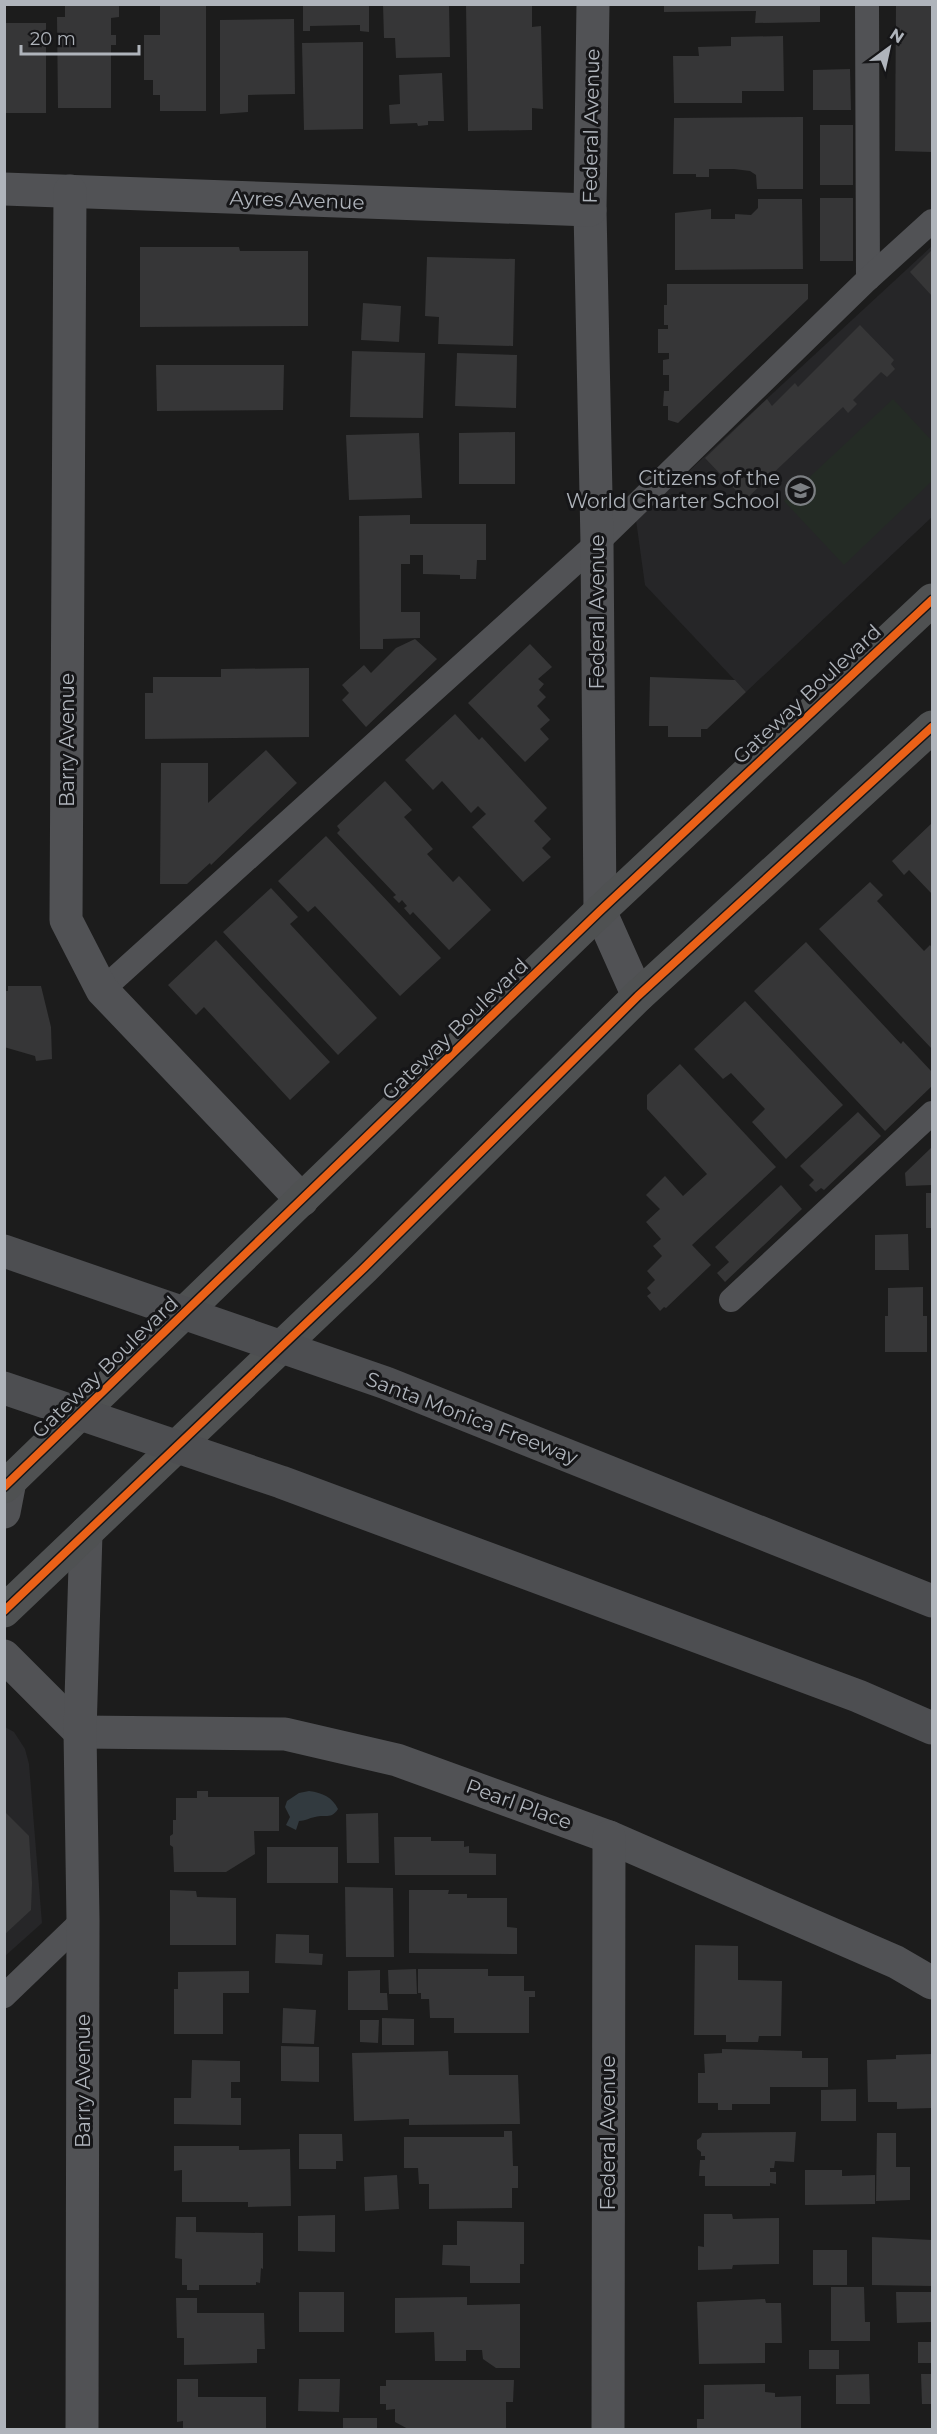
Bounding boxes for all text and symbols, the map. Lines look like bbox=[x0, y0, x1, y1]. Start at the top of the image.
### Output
scale bar bbox=[21, 18, 140, 56]
north arrow bbox=[859, 18, 919, 78]
text: N bbox=[886, 24, 907, 47]
text: 20 m bbox=[30, 28, 76, 50]
street label: Federal Avenue bbox=[578, 48, 604, 204]
street label: Ayres Avenue bbox=[229, 186, 365, 214]
place label: Citizens of the World Charter School bbox=[566, 466, 780, 513]
school or university icon: Citizens of the World Charter School bbox=[785, 474, 817, 506]
street label: Federal Avenue bbox=[585, 534, 609, 690]
street label: Gateway Boulevard bbox=[728, 619, 886, 769]
street label: Barry Avenue bbox=[55, 673, 79, 807]
street label: Gateway Boulevard bbox=[377, 953, 533, 1105]
street label: Gateway Boulevard bbox=[27, 1291, 183, 1443]
street label: Santa Monica Freeway bbox=[363, 1367, 581, 1470]
street label: Pearl Place bbox=[463, 1774, 575, 1834]
street label: Barry Avenue bbox=[71, 2014, 95, 2148]
street label: Federal Avenue bbox=[596, 2055, 620, 2211]

